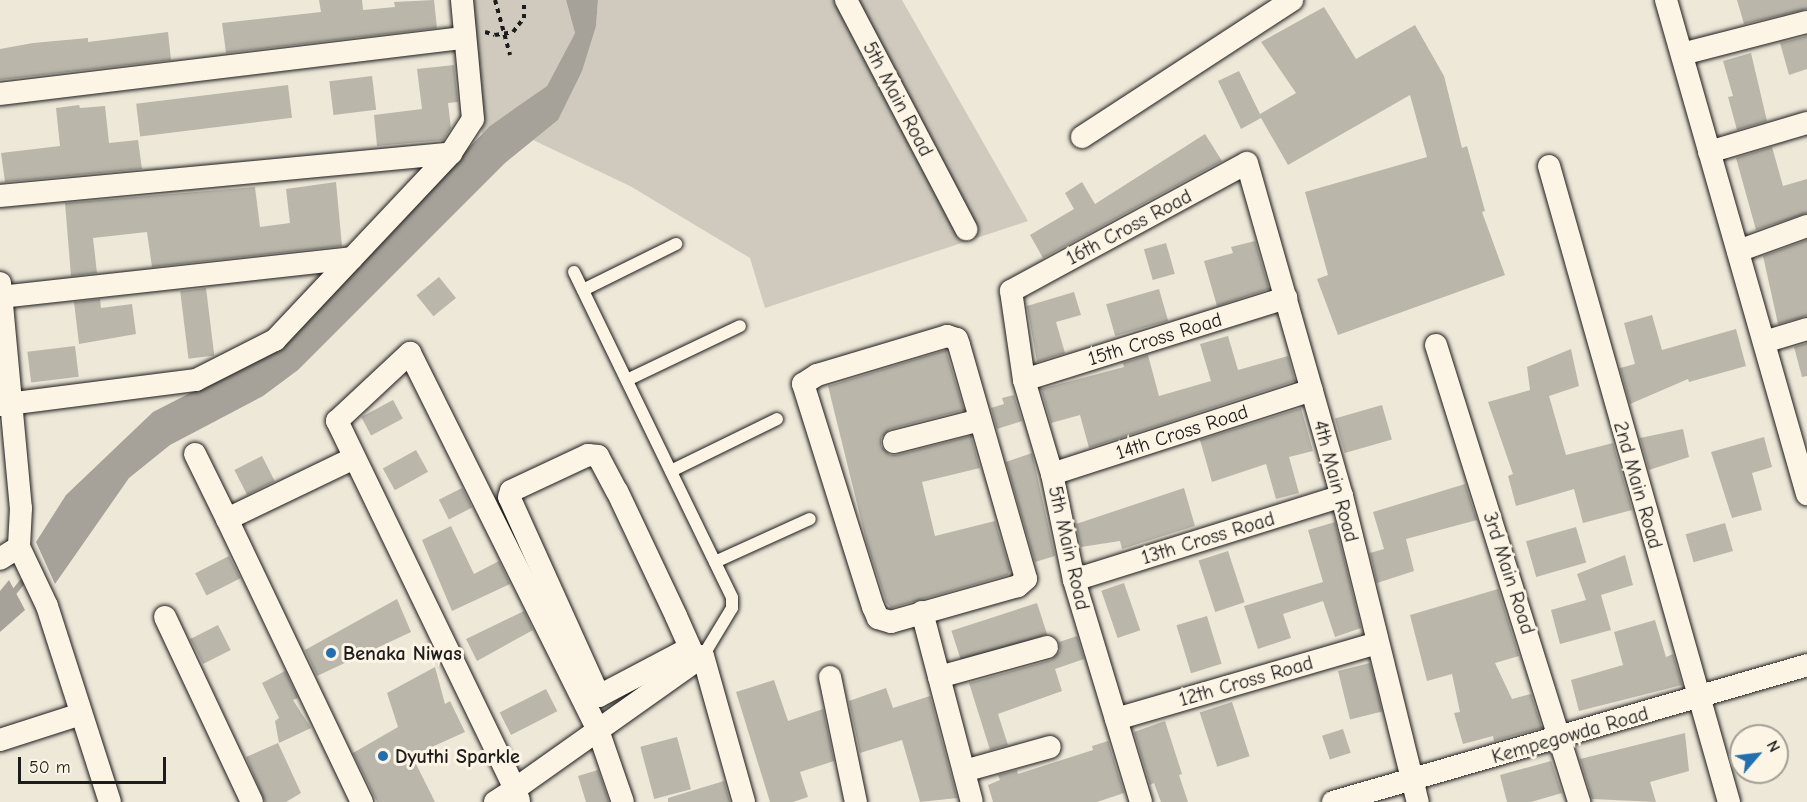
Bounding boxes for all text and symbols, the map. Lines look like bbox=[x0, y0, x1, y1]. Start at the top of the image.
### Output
street label: 5th Main Road bbox=[858, 38, 938, 160]
street label: 16th Cross Road bbox=[1062, 184, 1196, 270]
street label: 15th Cross Road bbox=[1085, 307, 1225, 371]
street label: 14th Cross Road bbox=[1113, 399, 1251, 465]
street label: 4th Main Road bbox=[1308, 417, 1364, 545]
street label: 2nd Main Road bbox=[1608, 419, 1668, 551]
street label: 5th Main Road bbox=[1043, 484, 1095, 612]
street label: 13th Cross Road bbox=[1139, 506, 1277, 570]
street label: 3rd Main Road bbox=[1478, 509, 1540, 637]
place label: Benaka Niwas bbox=[343, 641, 462, 665]
marker: Benaka Niwas bbox=[324, 646, 338, 660]
street label: 12th Cross Road bbox=[1176, 650, 1316, 712]
street label: Kempegowda Road bbox=[1489, 701, 1651, 769]
north arrow bbox=[1729, 724, 1789, 784]
text: N bbox=[1763, 738, 1784, 755]
place label: Dyuthi Sparkle bbox=[395, 744, 520, 768]
scale bar bbox=[21, 745, 170, 783]
marker: Dyuthi Sparkle bbox=[376, 749, 390, 763]
text: 50 m bbox=[29, 757, 71, 778]

